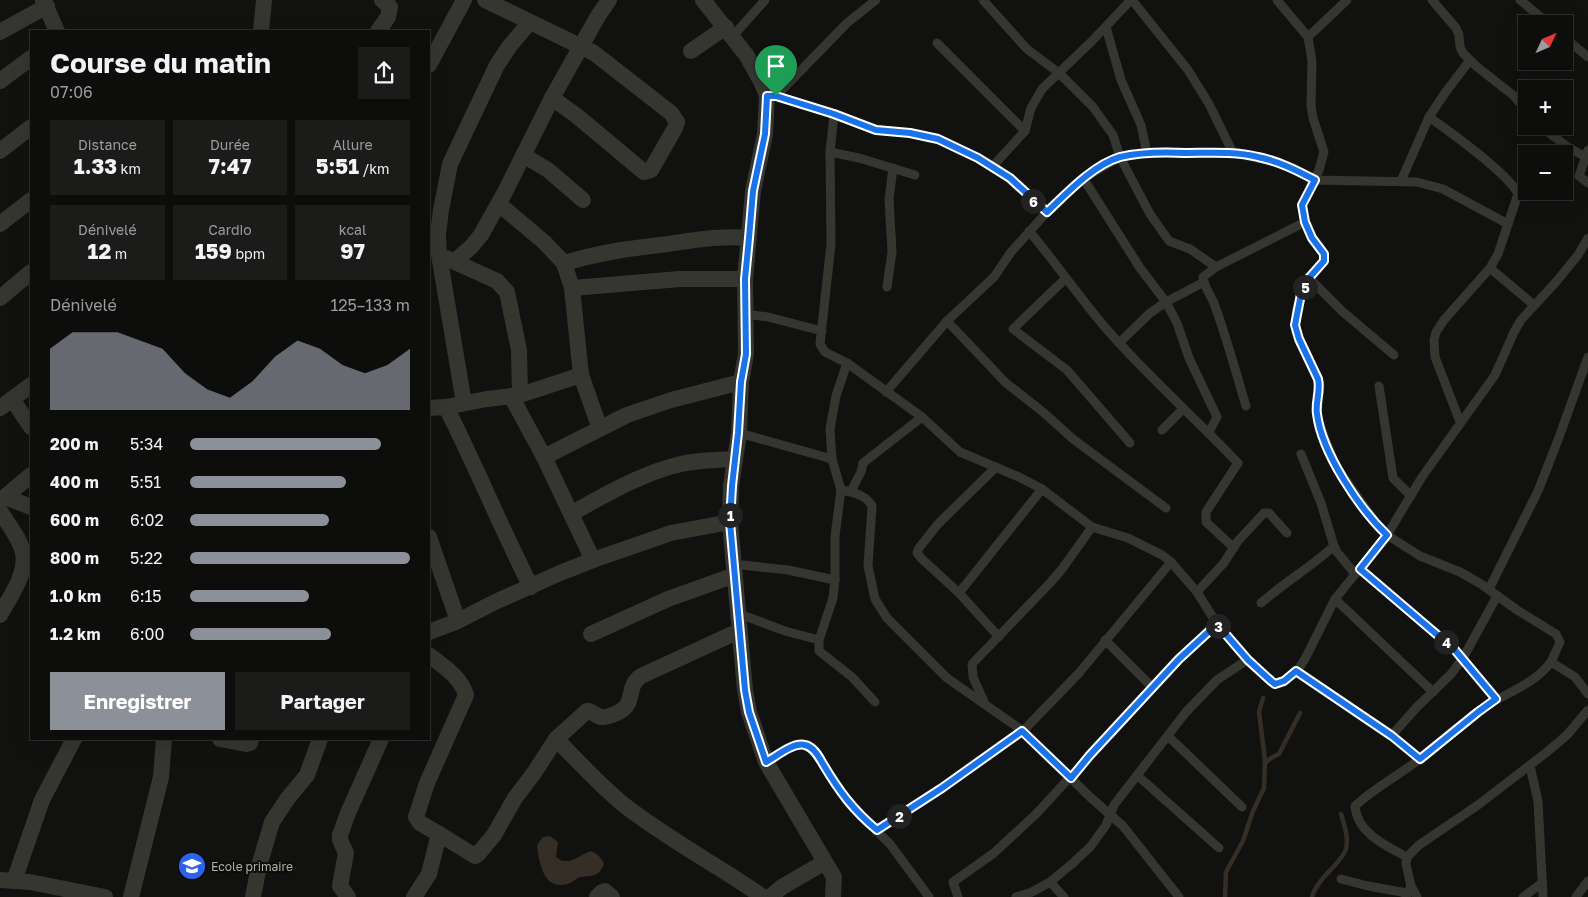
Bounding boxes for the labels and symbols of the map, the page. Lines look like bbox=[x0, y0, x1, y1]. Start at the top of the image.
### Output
north arrow bbox=[1518, 15, 1572, 70]
pin bbox=[755, 45, 797, 96]
pin: 6 bbox=[1020, 188, 1046, 214]
pin: 5 bbox=[1292, 274, 1318, 300]
pin: 1 bbox=[718, 502, 742, 528]
pin: 3 bbox=[1206, 614, 1230, 638]
pin: 4 bbox=[1434, 630, 1458, 654]
pin: 2 bbox=[886, 804, 912, 828]
school or university icon: Ecole primaire bbox=[177, 851, 207, 881]
place label: Ecole primaire bbox=[211, 859, 293, 874]

